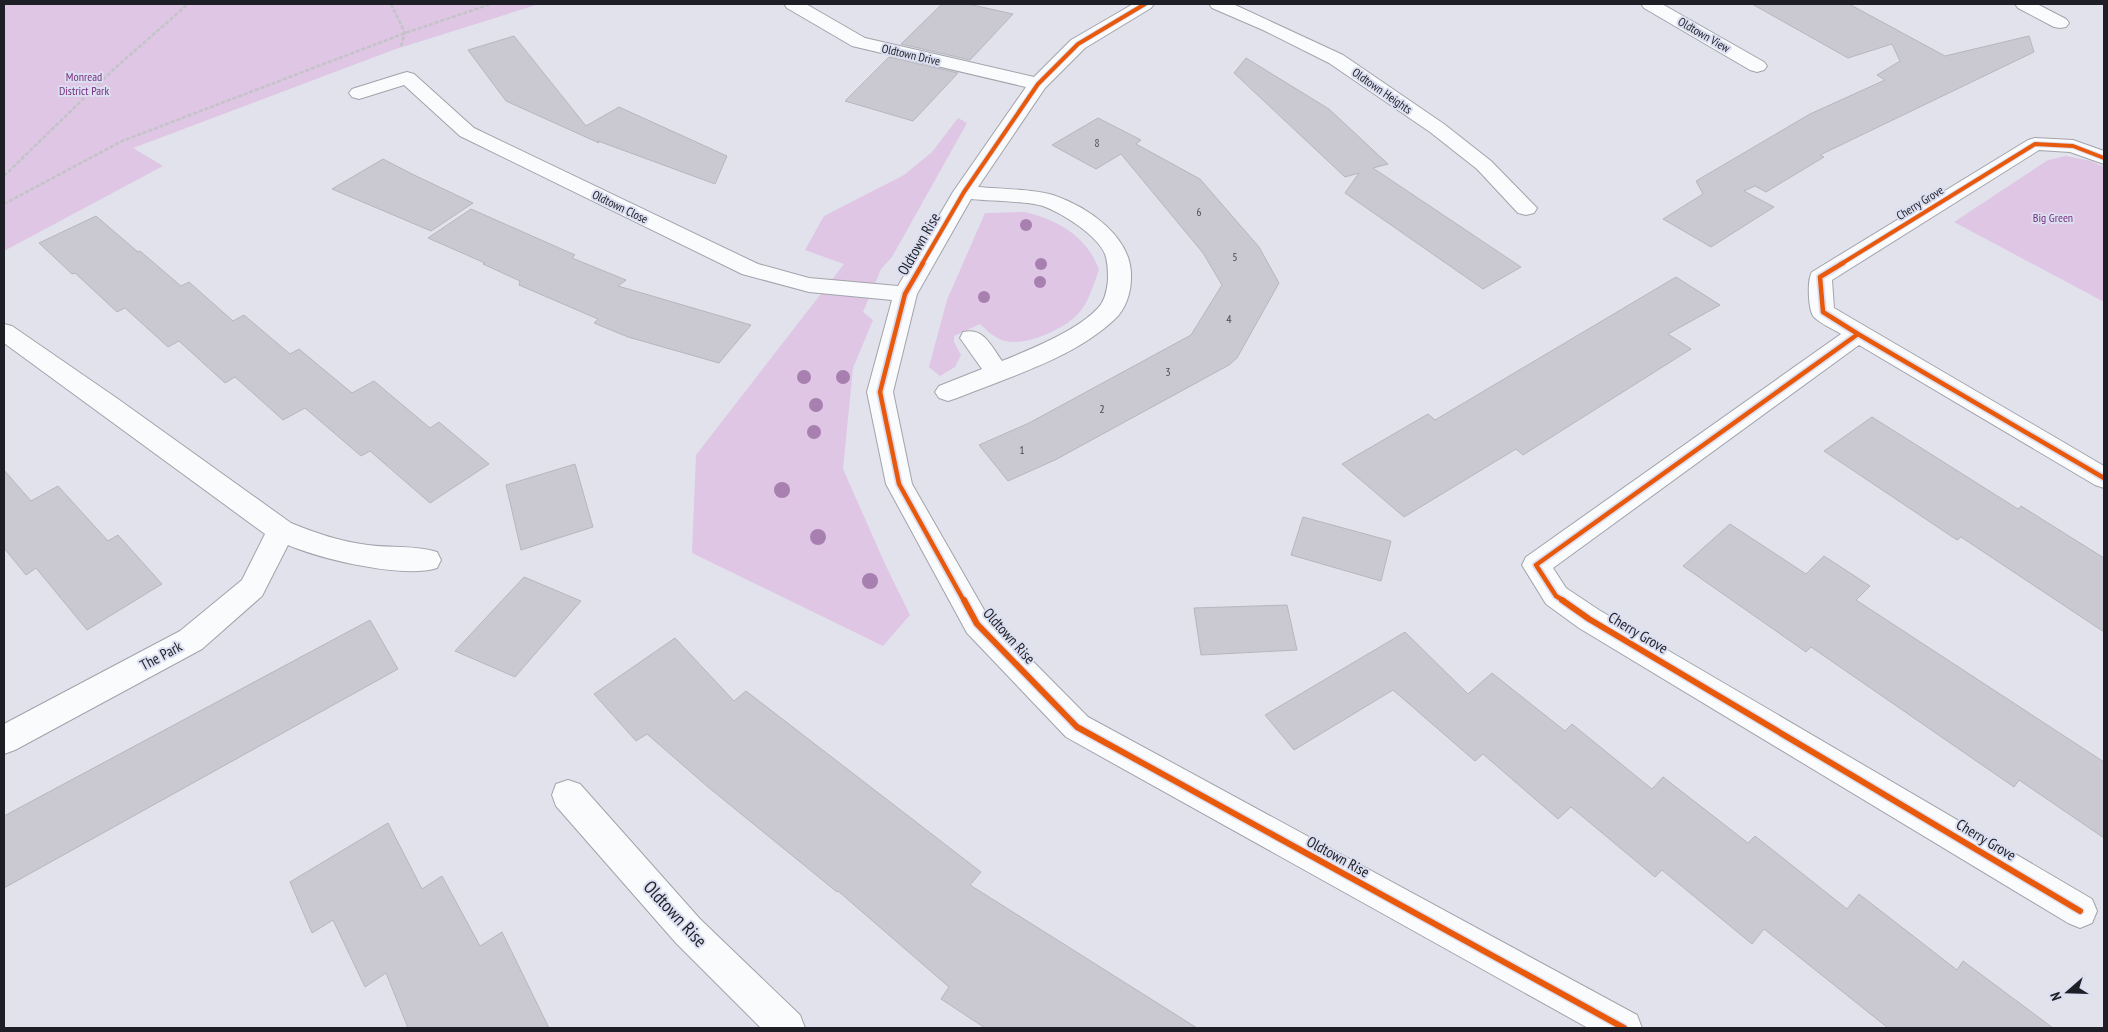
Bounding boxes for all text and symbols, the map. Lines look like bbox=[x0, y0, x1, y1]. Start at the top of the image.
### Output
street label: Oldtown View bbox=[1676, 14, 1734, 56]
street label: Oldtown Drive bbox=[880, 41, 942, 69]
street label: Oldtown Heights bbox=[1349, 64, 1415, 117]
park label: Monread District Park bbox=[59, 69, 109, 98]
house number: 8 bbox=[1095, 136, 1100, 150]
street label: Cherry Grove bbox=[1893, 182, 1946, 223]
street label: Oldtown Close bbox=[590, 187, 651, 227]
house number: 6 bbox=[1197, 205, 1202, 219]
street label: Oldtown Rise bbox=[893, 209, 944, 278]
park label: Big Green bbox=[2033, 210, 2073, 225]
house number: 5 bbox=[1232, 249, 1238, 264]
house number: 4 bbox=[1226, 311, 1232, 326]
house number: 3 bbox=[1165, 364, 1171, 379]
house number: 2 bbox=[1099, 401, 1105, 416]
house number: 1 bbox=[1019, 442, 1025, 457]
street label: Oldtown Rise bbox=[979, 604, 1039, 668]
street label: Cherry Grove bbox=[1605, 607, 1671, 658]
street label: The Park bbox=[136, 637, 185, 675]
street label: Cherry Grove bbox=[1953, 814, 2019, 865]
street label: Oldtown Rise bbox=[1303, 832, 1373, 882]
street label: Oldtown Rise bbox=[639, 876, 712, 952]
north arrow bbox=[2043, 967, 2093, 1017]
text: N bbox=[2046, 990, 2066, 1003]

